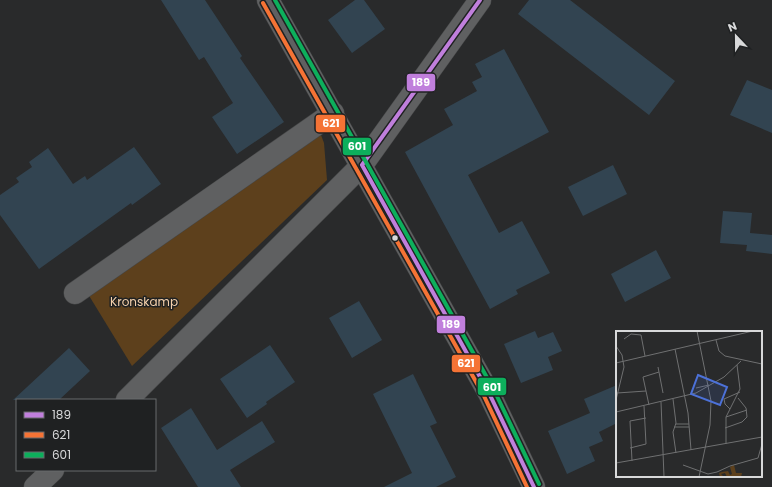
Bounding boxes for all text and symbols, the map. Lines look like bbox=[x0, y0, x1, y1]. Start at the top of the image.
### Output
north arrow bbox=[716, 16, 756, 56]
text: N bbox=[725, 18, 739, 36]
line badge: 189 bbox=[406, 73, 436, 92]
text: 189 bbox=[412, 74, 430, 90]
line badge: 621 bbox=[315, 114, 346, 133]
text: 621 bbox=[322, 115, 340, 131]
line badge: 601 bbox=[342, 137, 372, 156]
text: 601 bbox=[348, 138, 366, 154]
unlabelled marker bbox=[390, 233, 400, 243]
park label: Kronskamp bbox=[110, 293, 178, 310]
line badge: 189 bbox=[436, 315, 466, 334]
text: 189 bbox=[442, 316, 460, 332]
inset map bbox=[616, 331, 762, 477]
line badge: 621 bbox=[451, 354, 481, 373]
text: 621 bbox=[457, 355, 475, 371]
line badge: 601 bbox=[477, 377, 507, 396]
text: 601 bbox=[483, 379, 501, 395]
legend bbox=[16, 399, 156, 471]
text: 189 bbox=[52, 406, 71, 423]
text: 621 bbox=[52, 426, 70, 443]
text: 601 bbox=[52, 446, 71, 463]

